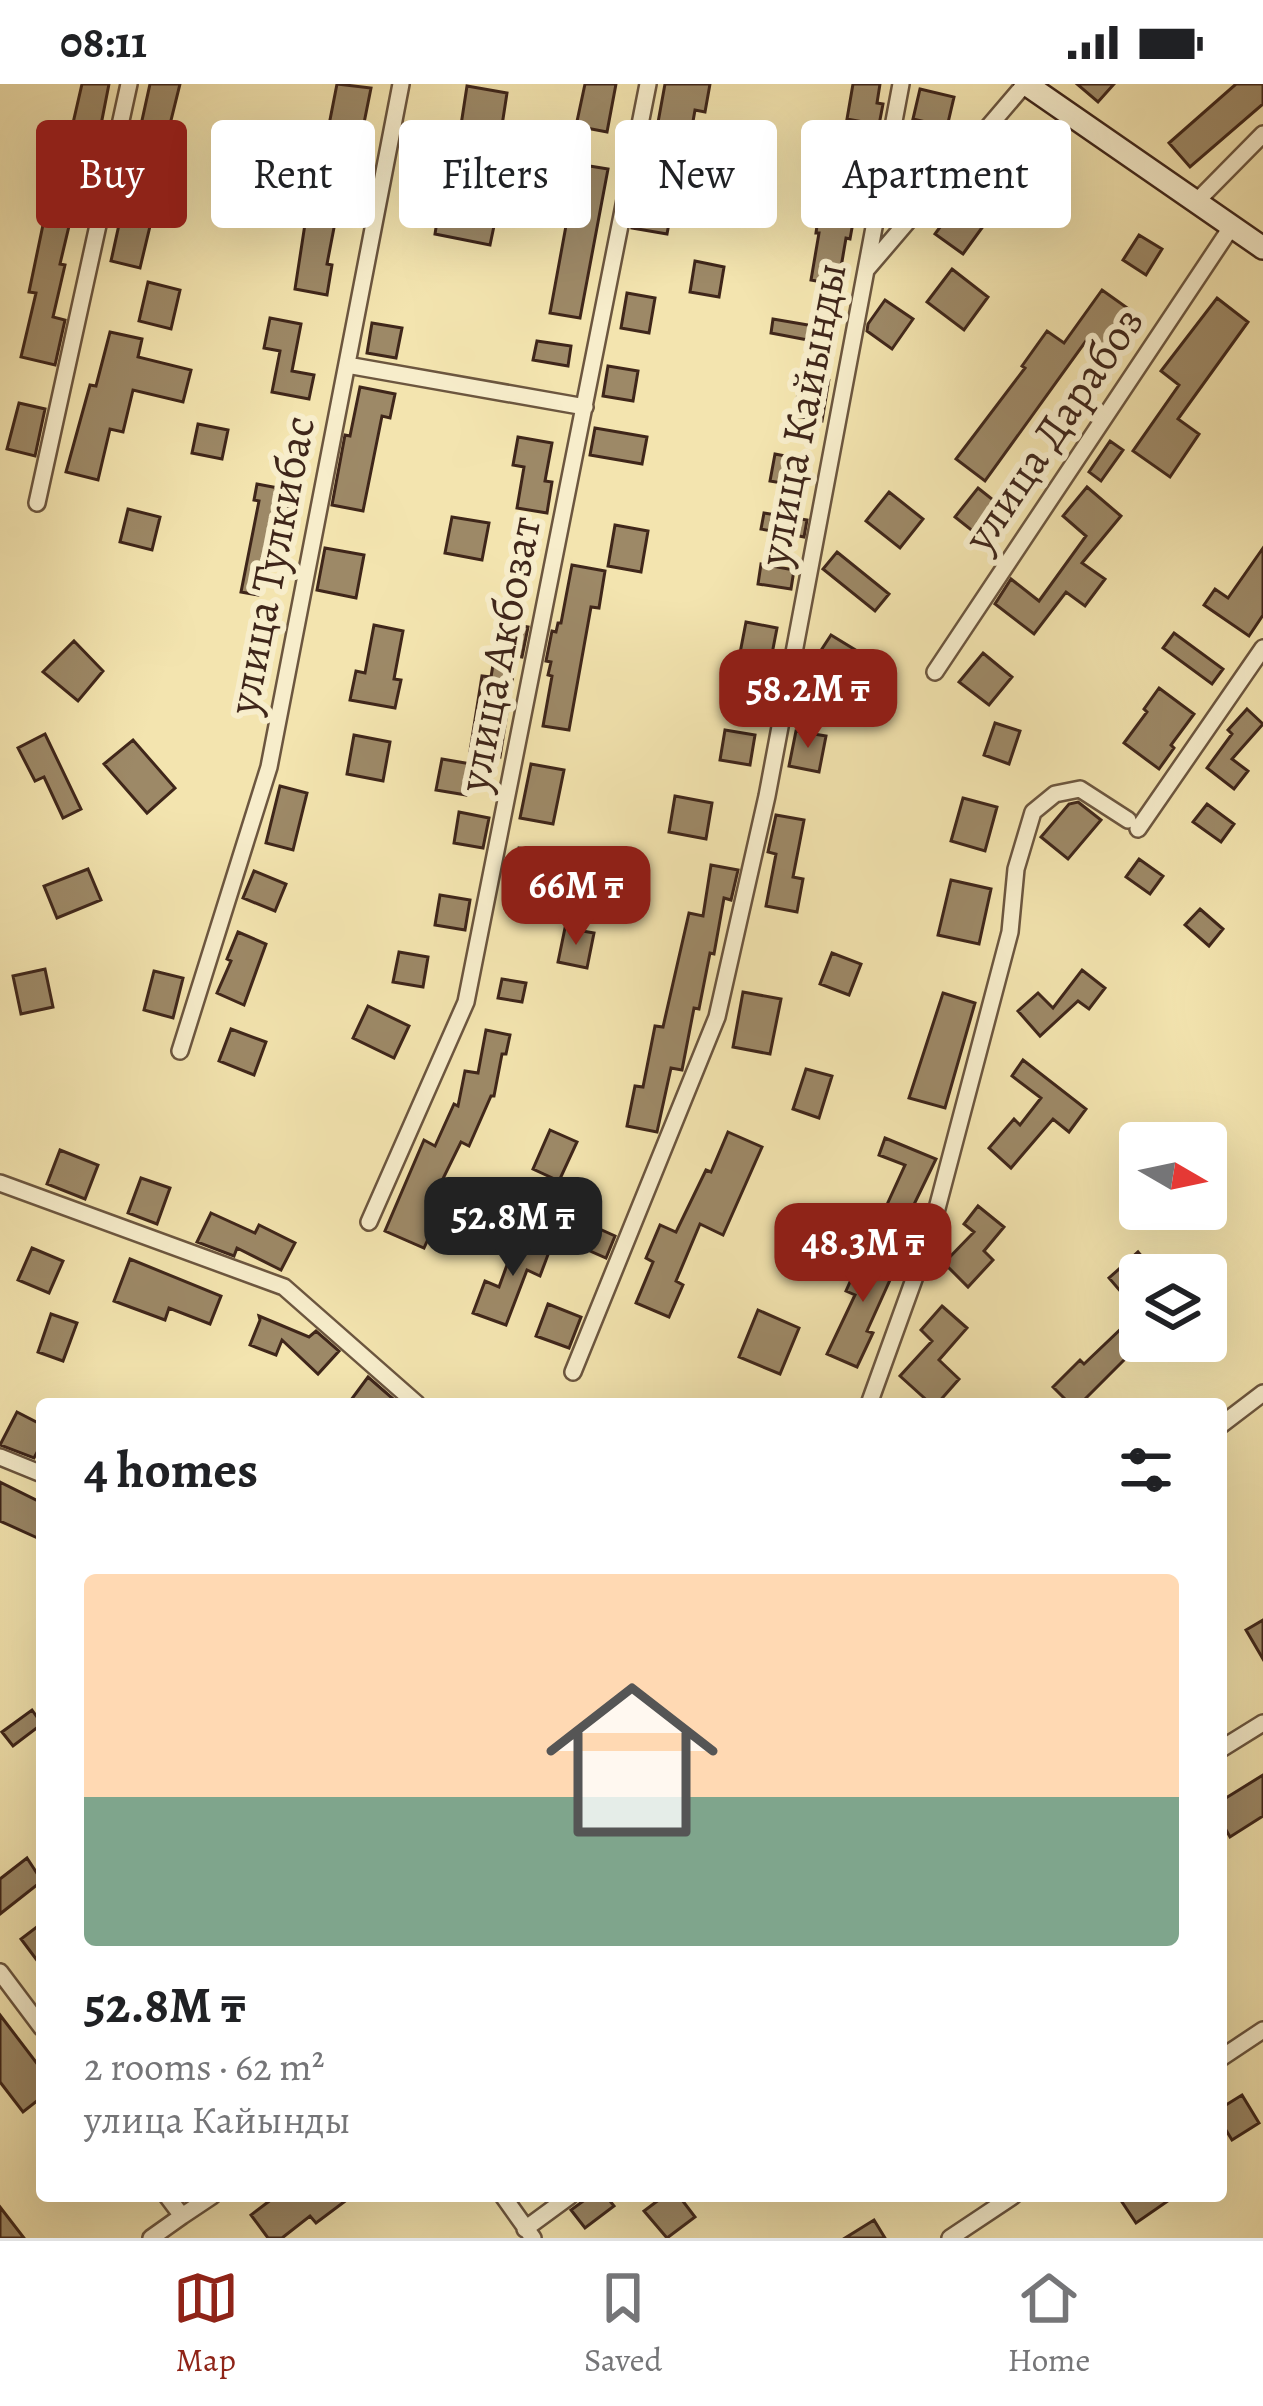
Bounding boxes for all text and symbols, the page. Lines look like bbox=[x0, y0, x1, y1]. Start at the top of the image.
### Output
text: 08:11 bbox=[60, 11, 147, 73]
chip: Buy bbox=[36, 120, 187, 228]
chip: Rent bbox=[211, 120, 375, 228]
chip: Filters bbox=[399, 120, 591, 228]
chip: New bbox=[615, 120, 777, 228]
chip: Apartment bbox=[801, 120, 1071, 228]
street label: улица Кайынды bbox=[742, 257, 862, 572]
street label: улица Дарабоз bbox=[947, 294, 1158, 565]
street label: улица Тулкибас bbox=[212, 411, 330, 720]
street label: улица Акбозат bbox=[442, 511, 556, 798]
pin: 58.2M ₸ bbox=[697, 649, 919, 751]
text: 58.2M ₸ bbox=[746, 661, 870, 714]
pin: 66M ₸ bbox=[492, 846, 660, 948]
text: 66M ₸ bbox=[528, 858, 624, 911]
north arrow bbox=[1119, 1122, 1227, 1230]
map controls bbox=[1119, 1122, 1227, 1362]
pin: 52.8M ₸ bbox=[402, 1177, 624, 1279]
text: 52.8M ₸ bbox=[451, 1189, 575, 1242]
pin: 48.3M ₸ bbox=[752, 1203, 974, 1305]
text: 48.3M ₸ bbox=[801, 1215, 925, 1268]
button: layers bbox=[1119, 1254, 1227, 1362]
text: 4 homes bbox=[84, 1435, 258, 1505]
icon: filters bbox=[1113, 1437, 1179, 1503]
icon: home bbox=[524, 1652, 740, 1868]
text: 52.8M ₸ bbox=[84, 1970, 246, 2040]
text: 2 rooms · 62 m² bbox=[84, 2040, 324, 2093]
text: улица Кайынды bbox=[84, 2093, 351, 2146]
tab: Map bbox=[173, 2265, 239, 2382]
tab: Saved bbox=[584, 2265, 662, 2382]
tab: Home bbox=[1007, 2265, 1090, 2382]

